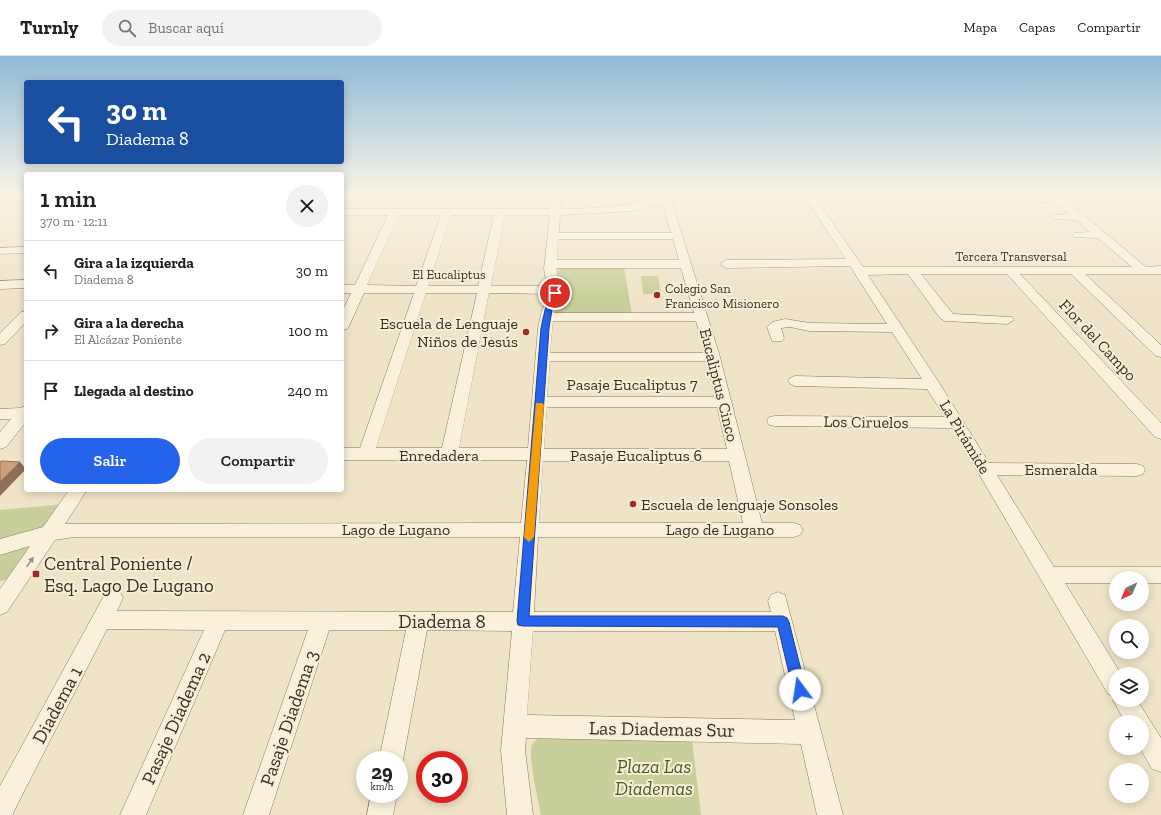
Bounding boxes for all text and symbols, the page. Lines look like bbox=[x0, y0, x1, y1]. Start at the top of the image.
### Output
search box bbox=[102, 10, 382, 46]
text: Turnly bbox=[20, 16, 78, 39]
icon: search bbox=[116, 17, 138, 39]
text: Buscar aquí bbox=[148, 19, 224, 37]
text: Mapa bbox=[964, 19, 997, 36]
text: Capas bbox=[1019, 19, 1055, 36]
text: Compartir bbox=[1077, 19, 1141, 36]
text: 30 m bbox=[106, 94, 167, 127]
icon: left bbox=[40, 96, 92, 148]
text: Diadema 8 bbox=[106, 128, 189, 150]
text: 1 min bbox=[40, 184, 96, 213]
button: close bbox=[286, 185, 328, 227]
text: 370 m · 12:11 bbox=[40, 214, 108, 229]
street label: Tercera Transversal bbox=[955, 249, 1067, 264]
text: Gira a la izquierda bbox=[74, 254, 194, 272]
icon: left bbox=[40, 260, 62, 282]
text: 30 m bbox=[296, 262, 328, 280]
street label: El Eucaliptus bbox=[412, 267, 486, 282]
text: Diadema 8 bbox=[74, 272, 134, 287]
pin bbox=[538, 276, 572, 310]
place label: Colegio San Francisco Misionero bbox=[665, 281, 780, 311]
icon: arrive bbox=[544, 282, 566, 304]
marker: Colegio San Francisco Misionero bbox=[652, 290, 662, 300]
street label: Flor del Campo bbox=[1055, 295, 1141, 385]
text: Gira a la derecha bbox=[74, 314, 184, 332]
place label: Escuela de Lenguaje Niños de Jesús bbox=[380, 314, 518, 351]
icon: right bbox=[40, 320, 62, 342]
text: 100 m bbox=[289, 322, 328, 340]
street label: Eucaliptus Cinco bbox=[696, 326, 742, 444]
marker: Escuela de Lenguaje Niños de Jesús bbox=[521, 327, 531, 337]
text: El Alcázar Poniente bbox=[74, 332, 182, 347]
street label: Pasaje Eucaliptus 7 bbox=[567, 375, 698, 394]
icon: arrive bbox=[40, 380, 62, 402]
text: Llegada al destino bbox=[74, 382, 194, 400]
text: 240 m bbox=[287, 382, 328, 400]
street label: La Pirámide bbox=[936, 397, 994, 477]
street label: Los Ciruelos bbox=[823, 412, 909, 432]
button: Salir bbox=[40, 438, 180, 484]
button: Compartir bbox=[188, 438, 328, 484]
street label: Enredadera bbox=[399, 446, 479, 465]
street label: Pasaje Eucaliptus 6 bbox=[570, 446, 702, 465]
street label: Esmeralda bbox=[1025, 460, 1098, 479]
place label: Escuela de lenguaje Sonsoles bbox=[641, 495, 838, 514]
marker: Escuela de lenguaje Sonsoles bbox=[628, 499, 638, 509]
street label: Lago de Lugano bbox=[342, 520, 450, 539]
street label: Lago de Lugano bbox=[666, 520, 774, 539]
place label: Central Poniente / Esq. Lago De Lugano bbox=[44, 552, 214, 597]
one-way arrow bbox=[26, 557, 34, 567]
marker: Central Poniente / Esq. Lago De Lugano bbox=[31, 569, 41, 579]
north arrow bbox=[1109, 571, 1149, 611]
map controls bbox=[1109, 571, 1149, 803]
street label: Diadema 8 bbox=[398, 610, 486, 633]
button: search bbox=[1109, 619, 1149, 659]
street label: Pasaje Diadema 3 bbox=[255, 647, 323, 789]
street label: Pasaje Diadema 2 bbox=[137, 648, 215, 788]
street label: Diadema 1 bbox=[27, 662, 87, 748]
button: layers bbox=[1109, 667, 1149, 707]
position arrow bbox=[779, 669, 821, 711]
button: + bbox=[1109, 715, 1149, 755]
street label: Las Diademas Sur bbox=[589, 716, 735, 742]
speed limit sign: 30 bbox=[416, 751, 468, 803]
park label: Plaza Las Diademas bbox=[615, 755, 693, 800]
text: 29 bbox=[371, 760, 393, 784]
button: − bbox=[1109, 763, 1149, 803]
text: km/h bbox=[371, 781, 393, 793]

